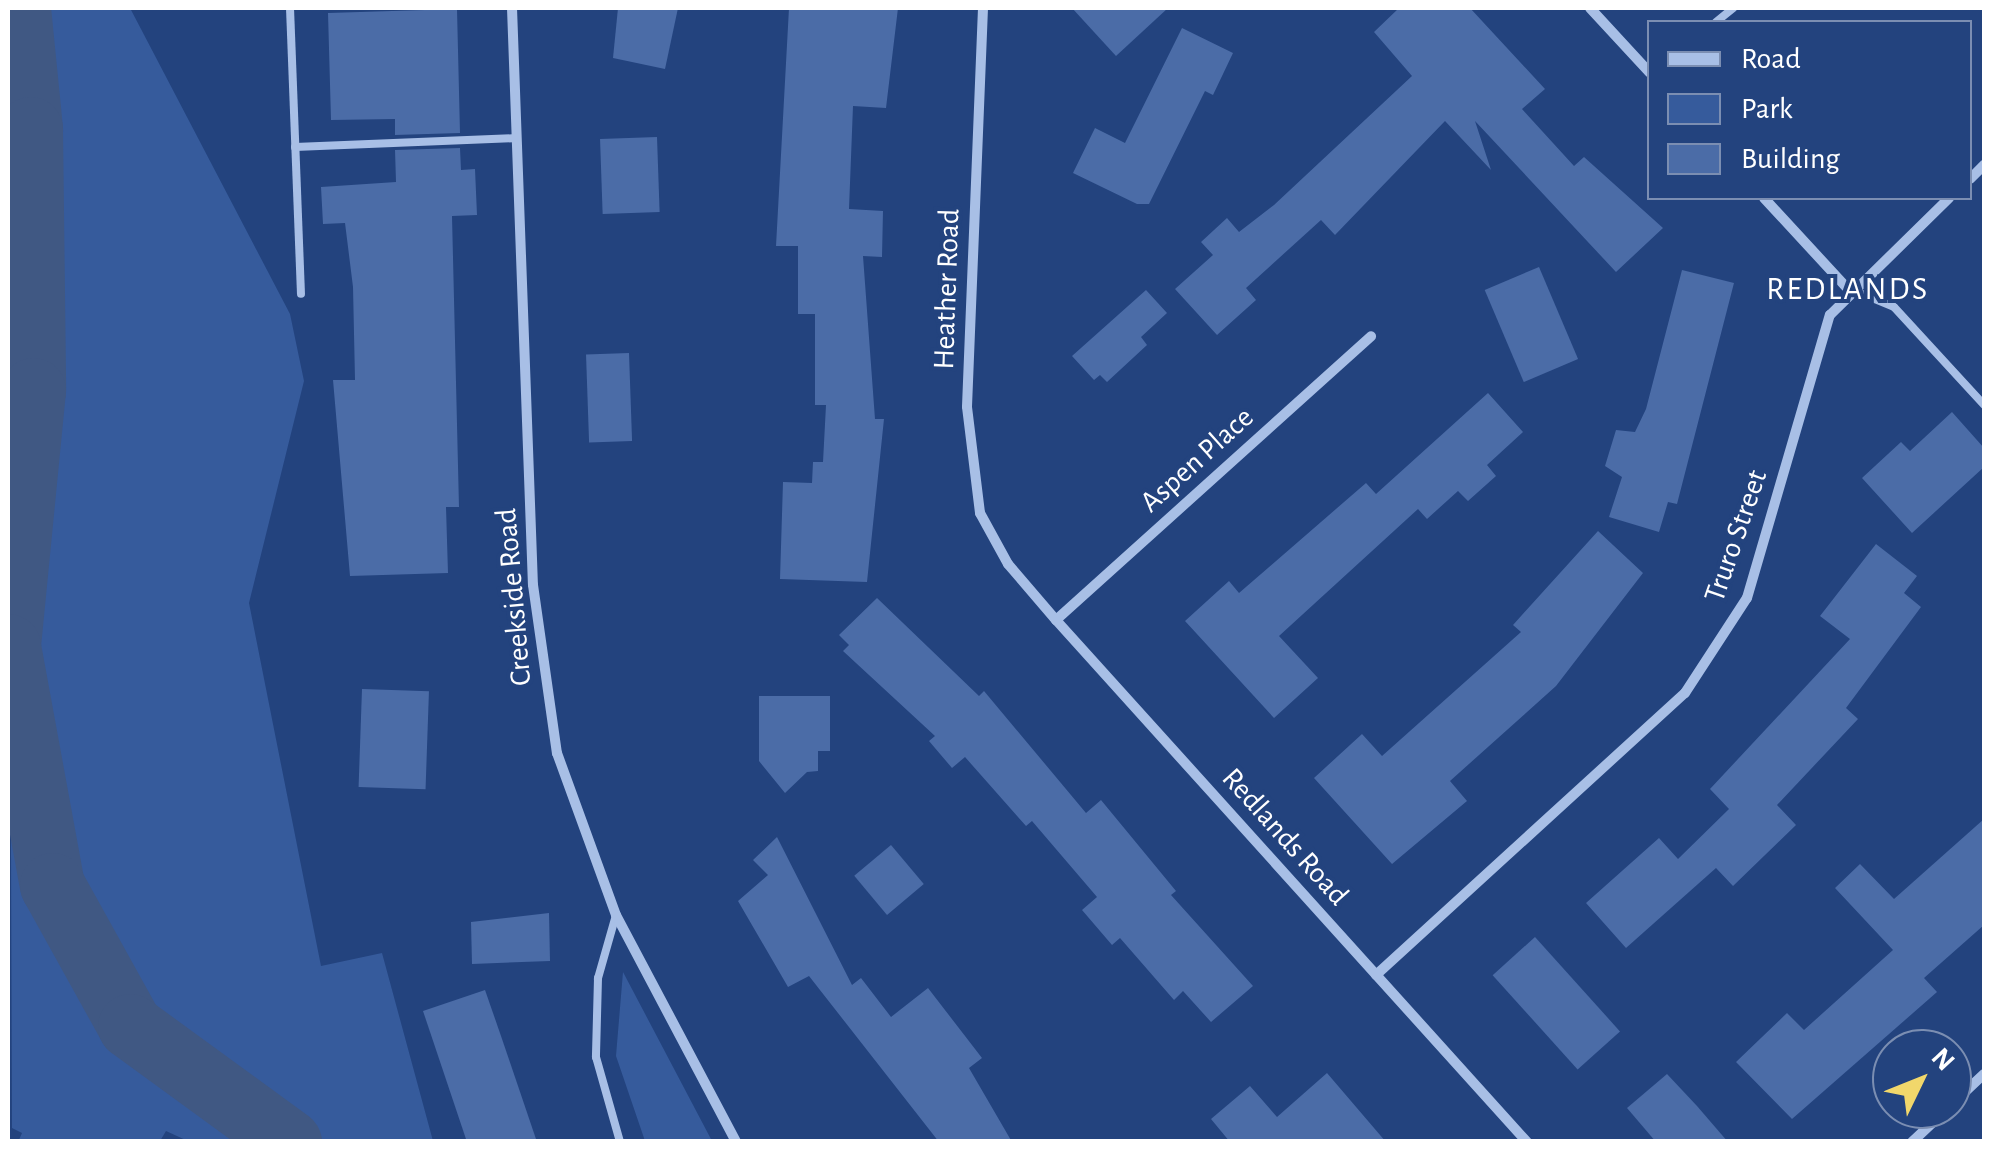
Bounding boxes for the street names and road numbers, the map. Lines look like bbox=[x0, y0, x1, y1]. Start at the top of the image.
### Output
street label: Heather Road bbox=[926, 208, 968, 370]
street label: Aspen Place bbox=[1133, 400, 1261, 520]
street label: Truro Street bbox=[1697, 465, 1775, 607]
street label: Creekside Road bbox=[488, 507, 540, 687]
street label: Redlands Road bbox=[1214, 761, 1356, 913]

